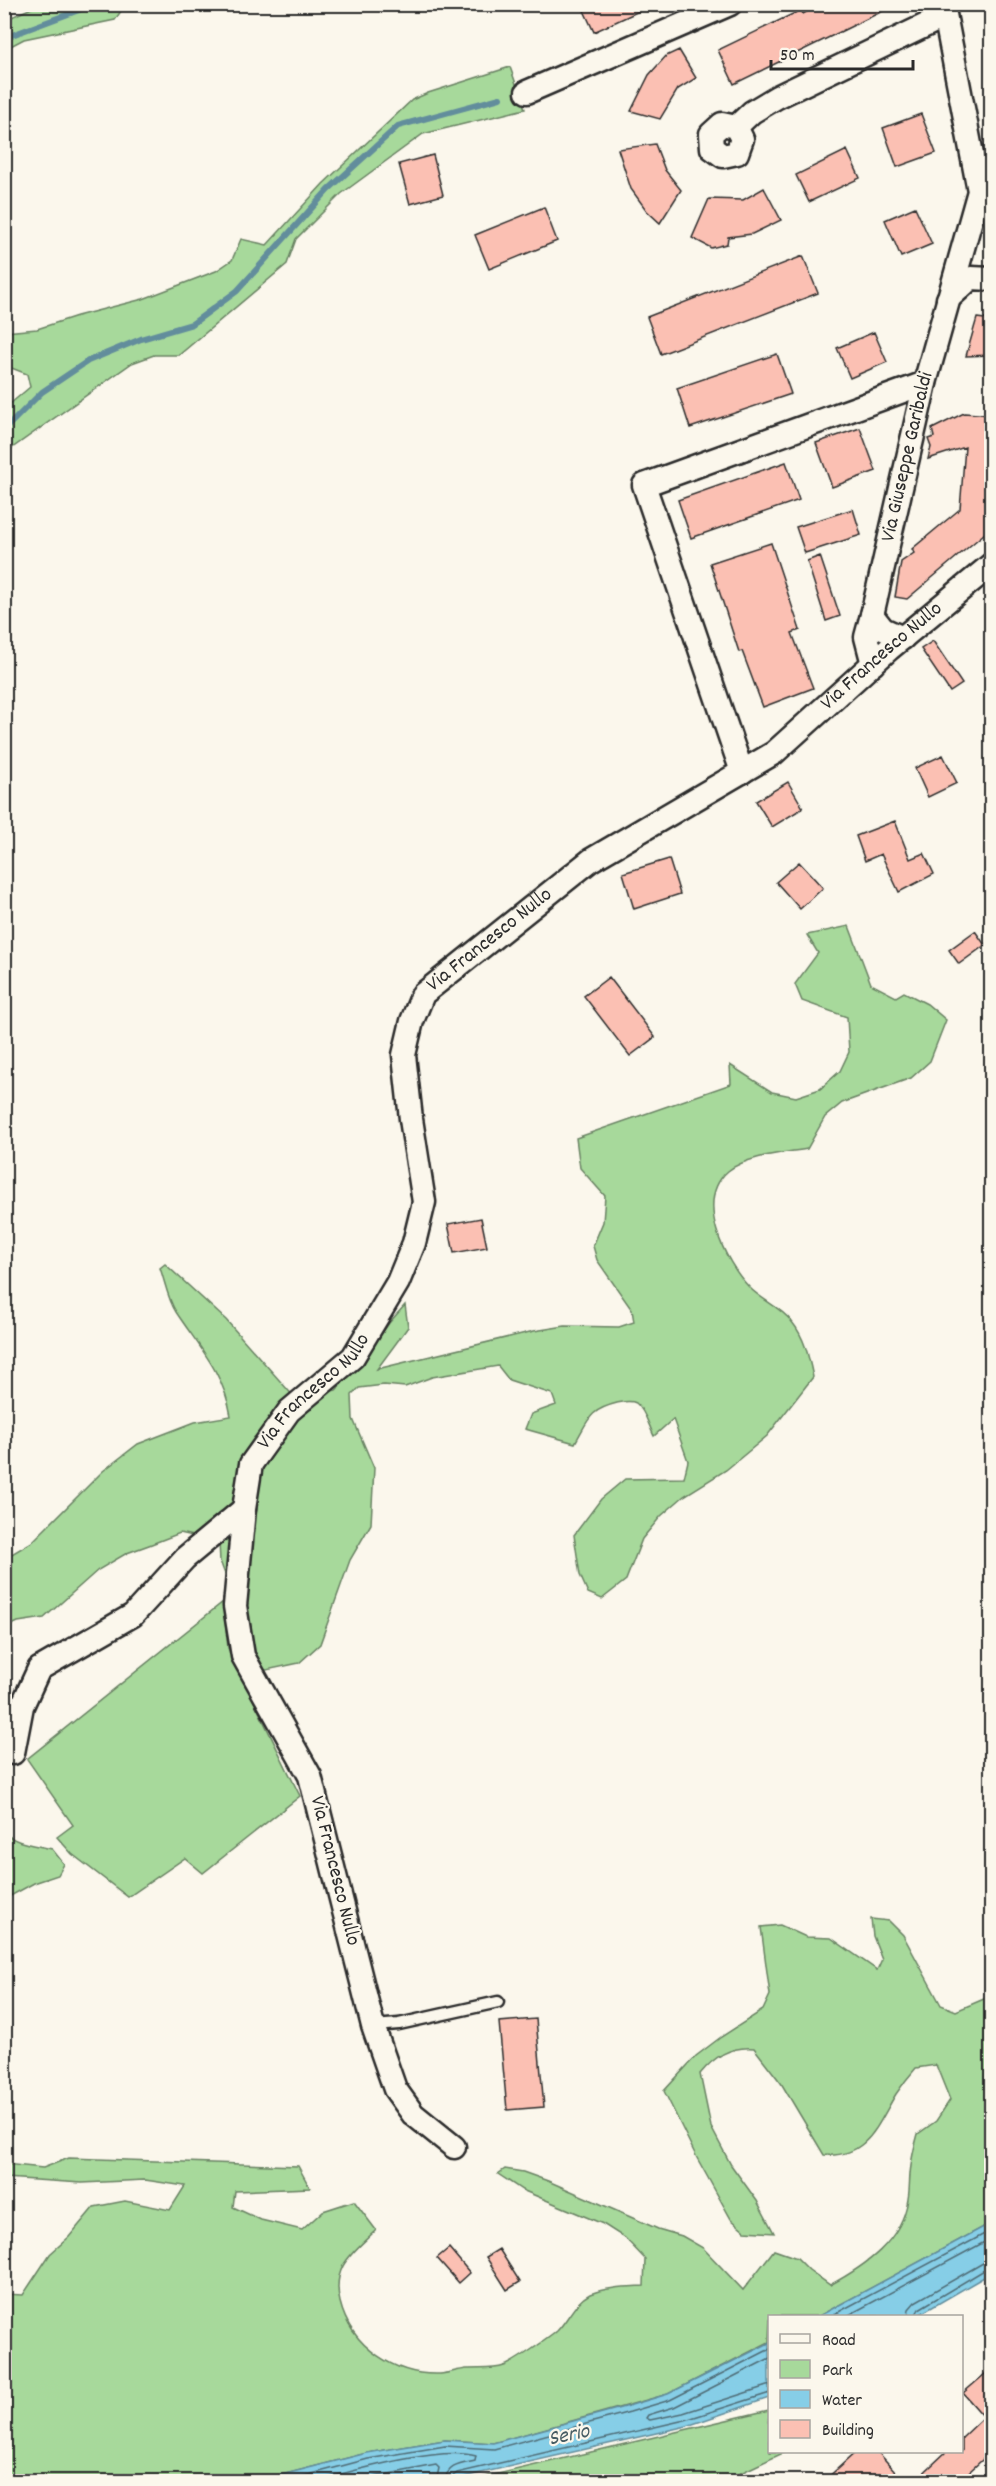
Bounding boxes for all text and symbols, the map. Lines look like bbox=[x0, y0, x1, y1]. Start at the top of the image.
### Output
scale bar bbox=[771, 33, 914, 71]
text: 50 m bbox=[780, 44, 815, 69]
street label: Via Giuseppe Garibaldi bbox=[874, 368, 942, 545]
street label: Via Francesco Nullo bbox=[815, 595, 950, 718]
street label: Via Francesco Nullo bbox=[421, 881, 559, 1000]
street label: Via Francesco Nullo bbox=[251, 1328, 379, 1456]
street label: Via Francesco Nullo bbox=[301, 1793, 367, 1949]
legend bbox=[768, 2315, 963, 2453]
text: Road bbox=[822, 2329, 856, 2354]
text: Park bbox=[822, 2359, 853, 2384]
text: Water bbox=[822, 2389, 862, 2414]
water label: Serio bbox=[546, 2416, 594, 2455]
text: Building bbox=[822, 2419, 874, 2444]

